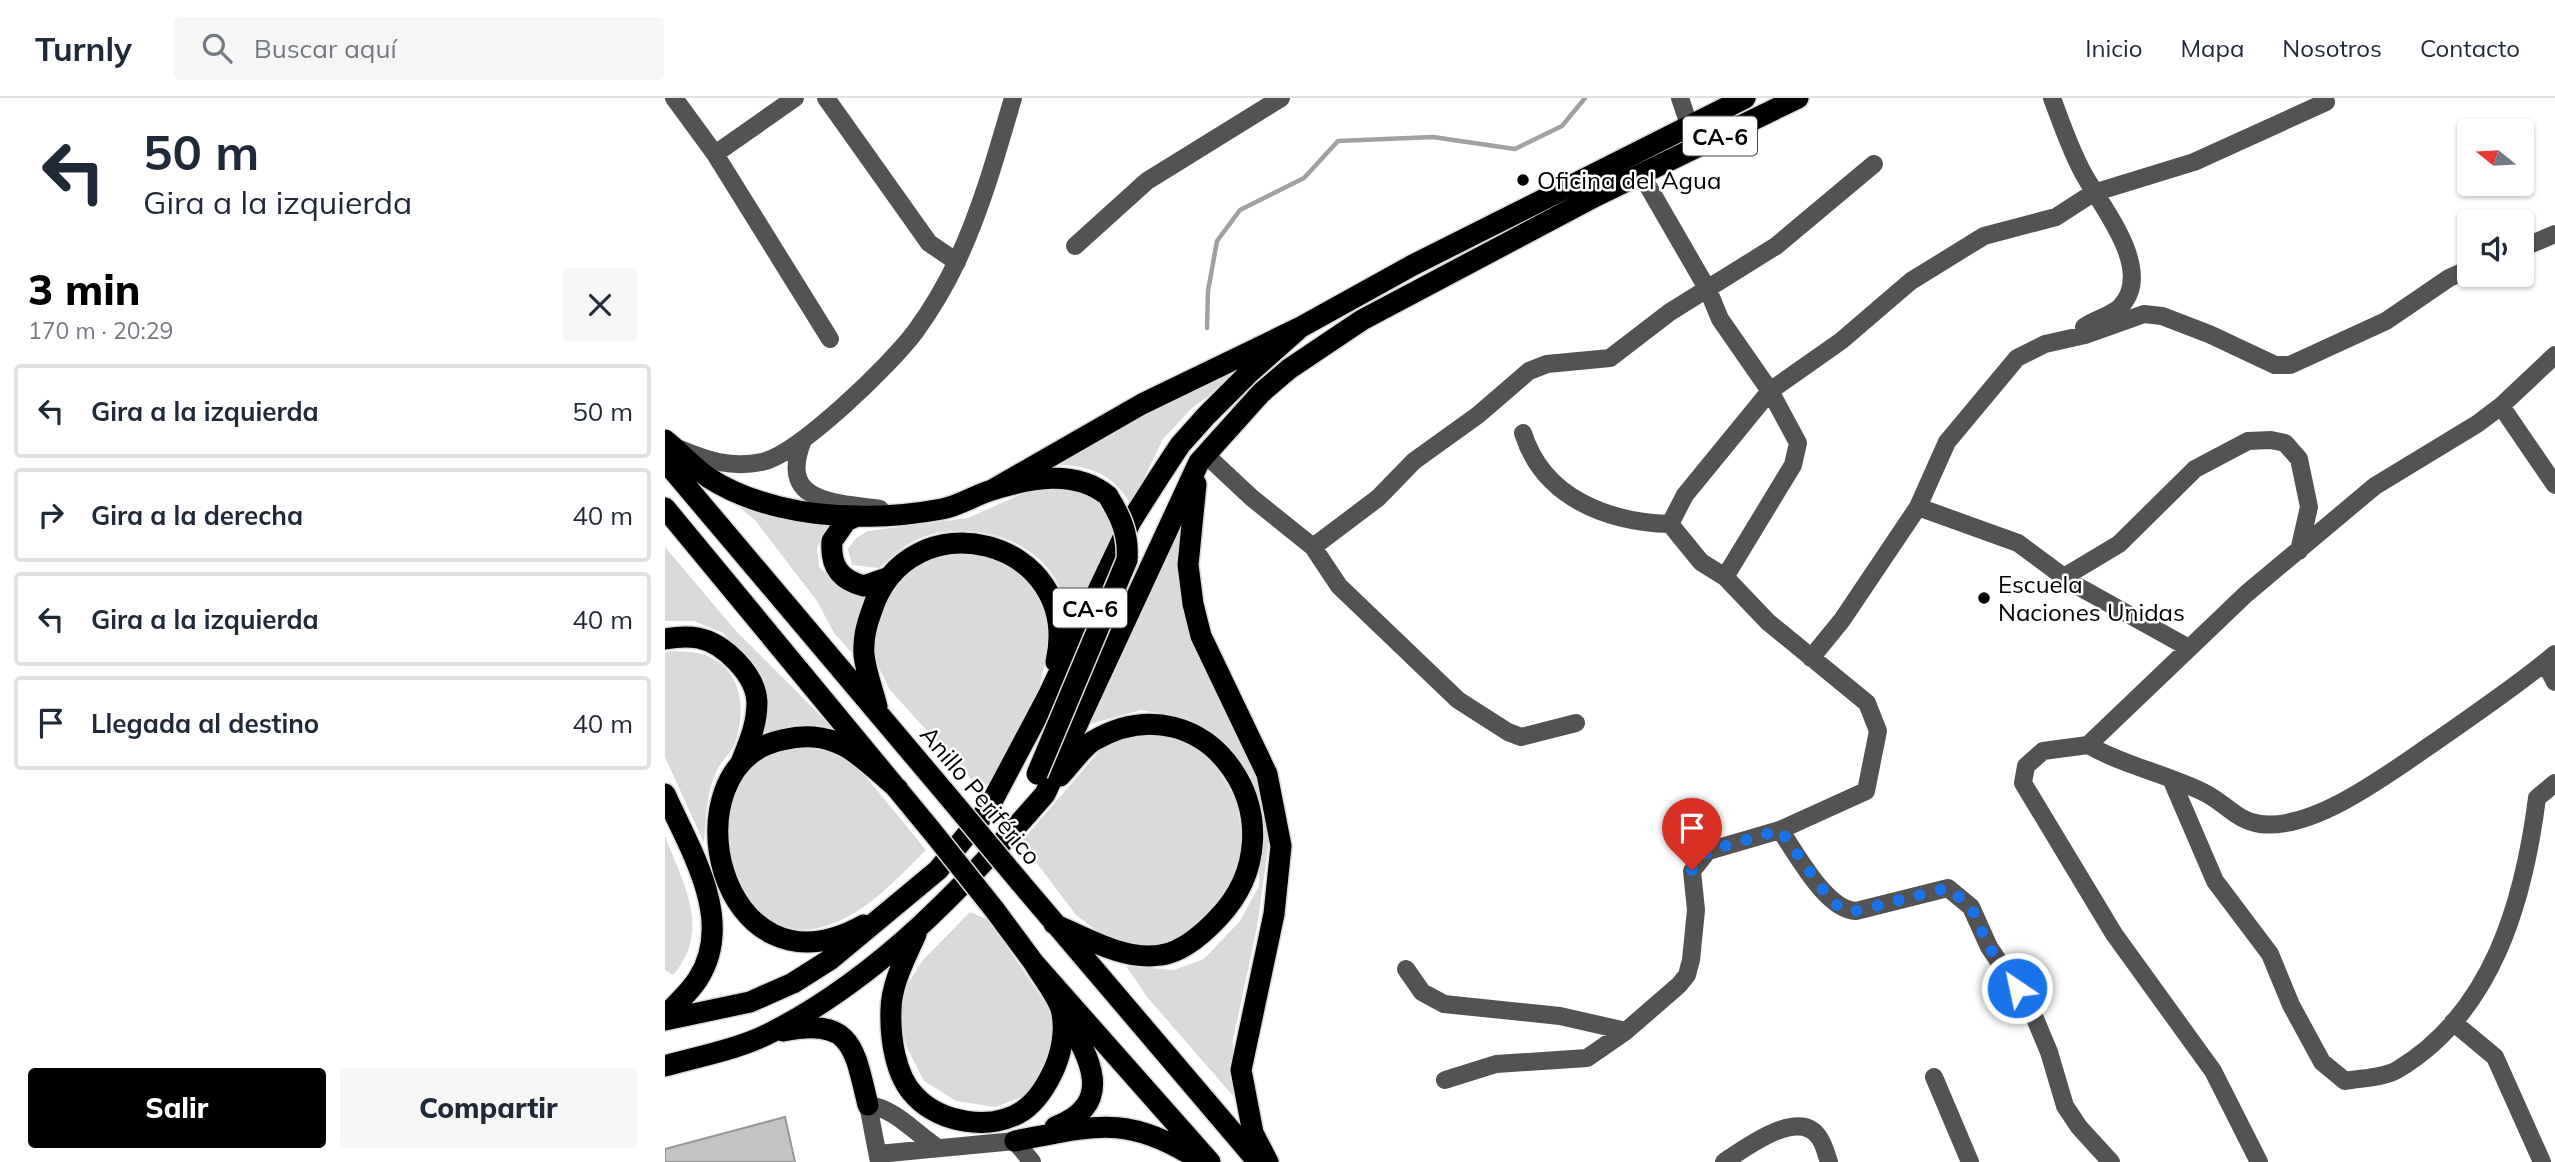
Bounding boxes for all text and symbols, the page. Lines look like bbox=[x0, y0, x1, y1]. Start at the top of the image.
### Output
search box bbox=[174, 17, 664, 80]
text: Turnly bbox=[35, 28, 132, 69]
icon: search bbox=[198, 29, 236, 67]
text: Buscar aquí bbox=[254, 32, 397, 65]
text: Inicio bbox=[2085, 33, 2142, 63]
text: Mapa bbox=[2180, 33, 2244, 63]
text: Nosotros bbox=[2282, 33, 2382, 63]
text: Contacto bbox=[2420, 33, 2520, 63]
road number: CA-6 bbox=[1683, 117, 1757, 156]
north arrow bbox=[2457, 119, 2534, 196]
map controls bbox=[2457, 119, 2534, 287]
text: 50 m bbox=[143, 121, 259, 182]
icon: left bbox=[28, 126, 119, 217]
place label: Oficina del Agua bbox=[1537, 165, 1721, 195]
marker: Oficina del Agua bbox=[1515, 172, 1531, 188]
text: Gira a la izquierda bbox=[143, 182, 412, 222]
button: sound bbox=[2457, 210, 2534, 287]
text: 3 min bbox=[28, 263, 141, 316]
button: close bbox=[563, 268, 637, 342]
text: 170 m · 20:29 bbox=[28, 316, 173, 345]
icon: left bbox=[32, 392, 70, 430]
text: Gira a la izquierda bbox=[91, 395, 319, 428]
text: 50 m bbox=[572, 395, 633, 428]
icon: right bbox=[32, 496, 70, 534]
text: Gira a la derecha bbox=[91, 499, 303, 532]
text: 40 m bbox=[572, 499, 633, 532]
place label: Escuela Naciones Unidas bbox=[1998, 569, 2185, 627]
road number: CA-6 bbox=[1053, 588, 1127, 628]
marker: Escuela Naciones Unidas bbox=[1976, 590, 1992, 606]
icon: left bbox=[32, 600, 70, 638]
text: Gira a la izquierda bbox=[91, 603, 319, 636]
text: 40 m bbox=[572, 603, 633, 636]
icon: arrive bbox=[32, 704, 70, 742]
text: Llegada al destino bbox=[91, 707, 319, 740]
text: 40 m bbox=[572, 707, 633, 740]
street label: Anillo Periférico bbox=[914, 719, 1048, 871]
pin bbox=[1662, 798, 1722, 870]
icon: arrive bbox=[1673, 809, 1711, 847]
position arrow bbox=[1980, 951, 2054, 1025]
button: Salir bbox=[28, 1068, 326, 1148]
button: Compartir bbox=[340, 1068, 637, 1148]

